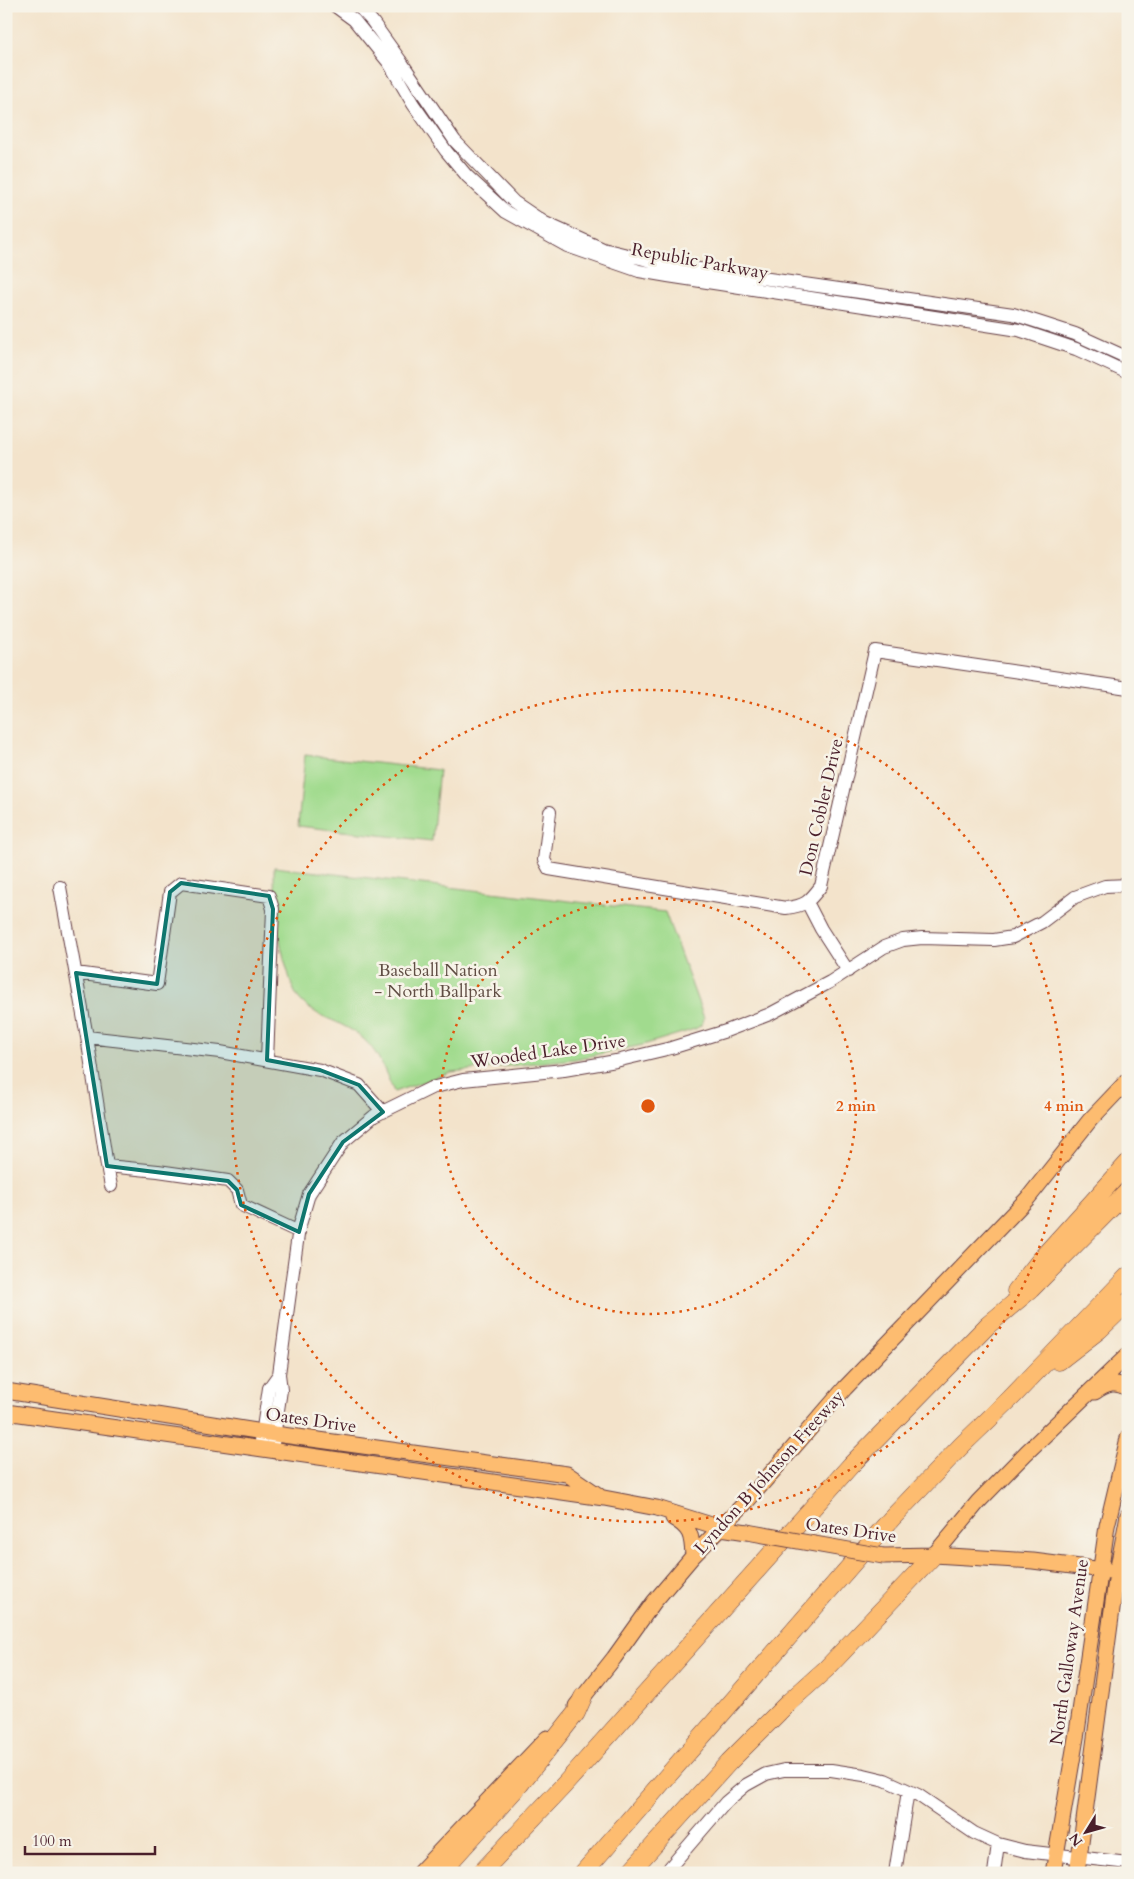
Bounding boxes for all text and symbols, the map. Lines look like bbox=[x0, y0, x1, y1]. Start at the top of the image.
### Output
street label: Republic Parkway bbox=[629, 237, 771, 286]
street label: Don Cobler Drive bbox=[794, 736, 849, 878]
park label: Baseball Nation - North Ballpark bbox=[374, 958, 502, 1004]
street label: Wooded Lake Drive bbox=[468, 1028, 627, 1075]
text: 2 min bbox=[836, 1096, 876, 1116]
text: 4 min bbox=[1044, 1096, 1084, 1116]
centre of rings bbox=[639, 1097, 657, 1115]
street label: Lyndon B Johnson Freeway bbox=[689, 1384, 850, 1560]
street label: Oates Drive bbox=[264, 1402, 358, 1439]
street label: Oates Drive bbox=[804, 1512, 898, 1549]
street label: North Galloway Avenue bbox=[1044, 1557, 1095, 1747]
north arrow bbox=[1062, 1806, 1112, 1856]
scale bar bbox=[25, 1824, 155, 1856]
text: N bbox=[1065, 1829, 1087, 1850]
text: 100 m bbox=[32, 1831, 72, 1851]

